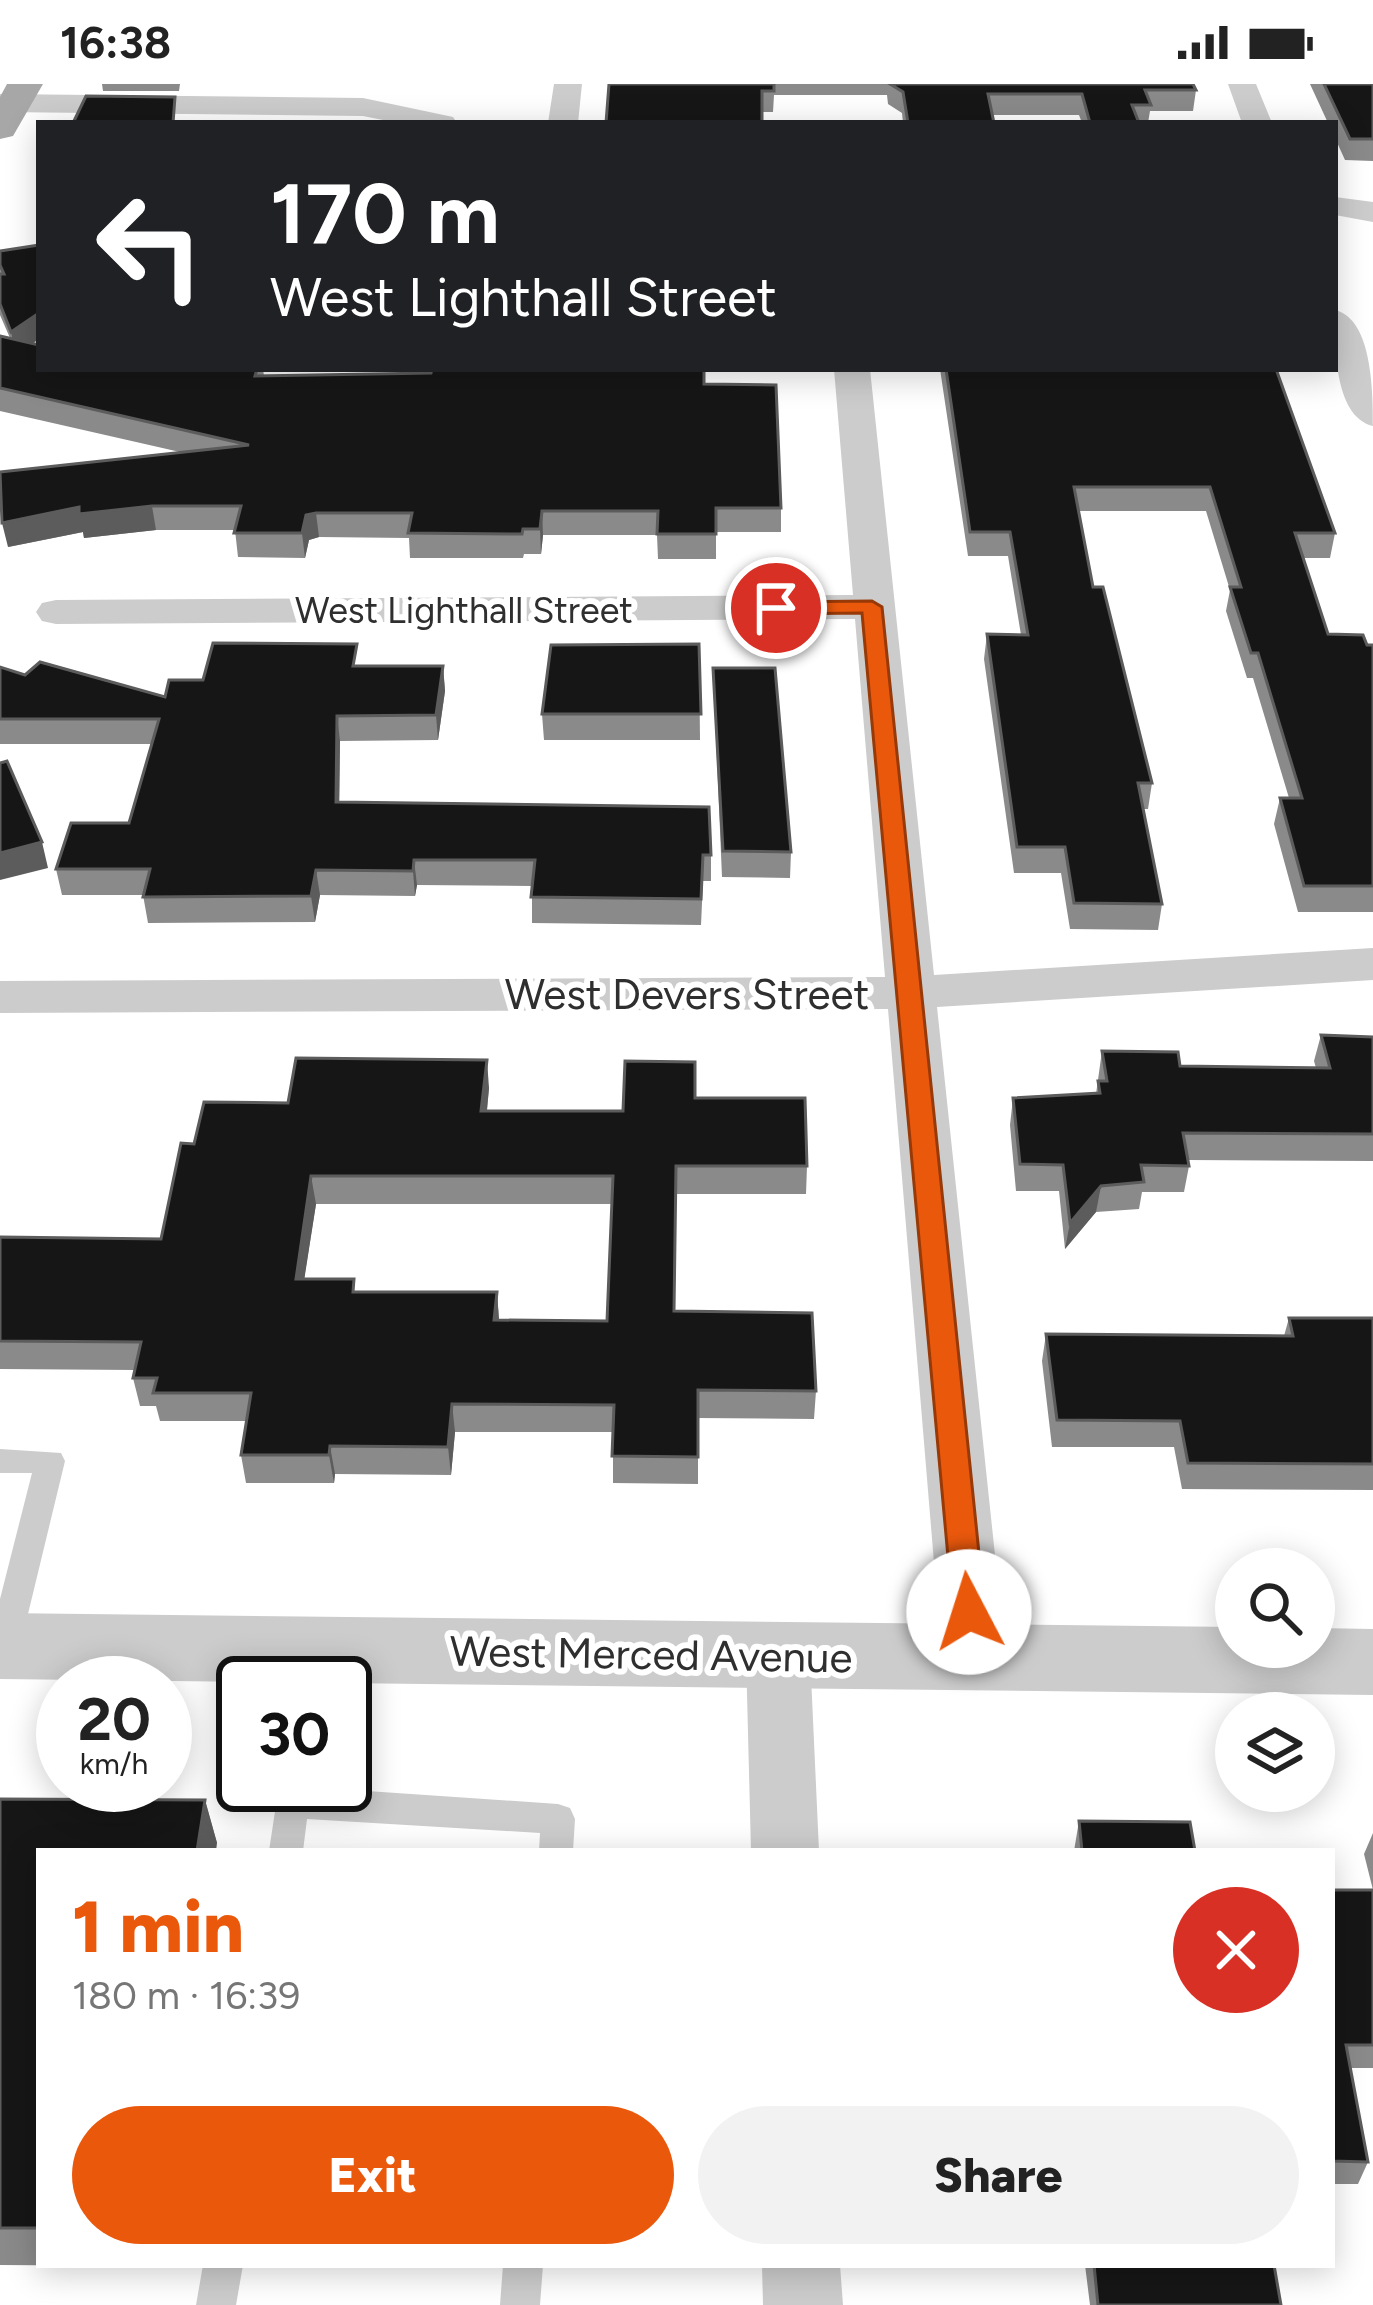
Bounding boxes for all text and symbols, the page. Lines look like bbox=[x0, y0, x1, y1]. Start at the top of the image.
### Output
text: 16:38 bbox=[60, 15, 171, 69]
text: 170 m bbox=[270, 163, 500, 264]
icon: left bbox=[72, 168, 228, 324]
text: West Lighthall Street bbox=[270, 265, 777, 330]
pin bbox=[725, 557, 827, 659]
icon: arrive bbox=[743, 575, 809, 641]
street label: West Lighthall Street bbox=[295, 589, 633, 632]
street label: West Devers Street bbox=[505, 969, 869, 1020]
map controls bbox=[1215, 1548, 1335, 1812]
button: search bbox=[1215, 1548, 1335, 1668]
position arrow bbox=[906, 1549, 1032, 1675]
street label: West Merced Avenue bbox=[449, 1625, 853, 1684]
speed limit sign: 30 bbox=[216, 1656, 372, 1812]
text: 20 bbox=[77, 1683, 151, 1755]
button: layers bbox=[1215, 1692, 1335, 1812]
text: km/h bbox=[80, 1745, 148, 1782]
text: 1 min bbox=[72, 1884, 244, 1970]
button: close bbox=[1173, 1887, 1299, 2013]
text: 180 m · 16:39 bbox=[72, 1972, 300, 2019]
button: Exit bbox=[72, 2106, 674, 2244]
button: Share bbox=[698, 2106, 1299, 2244]

